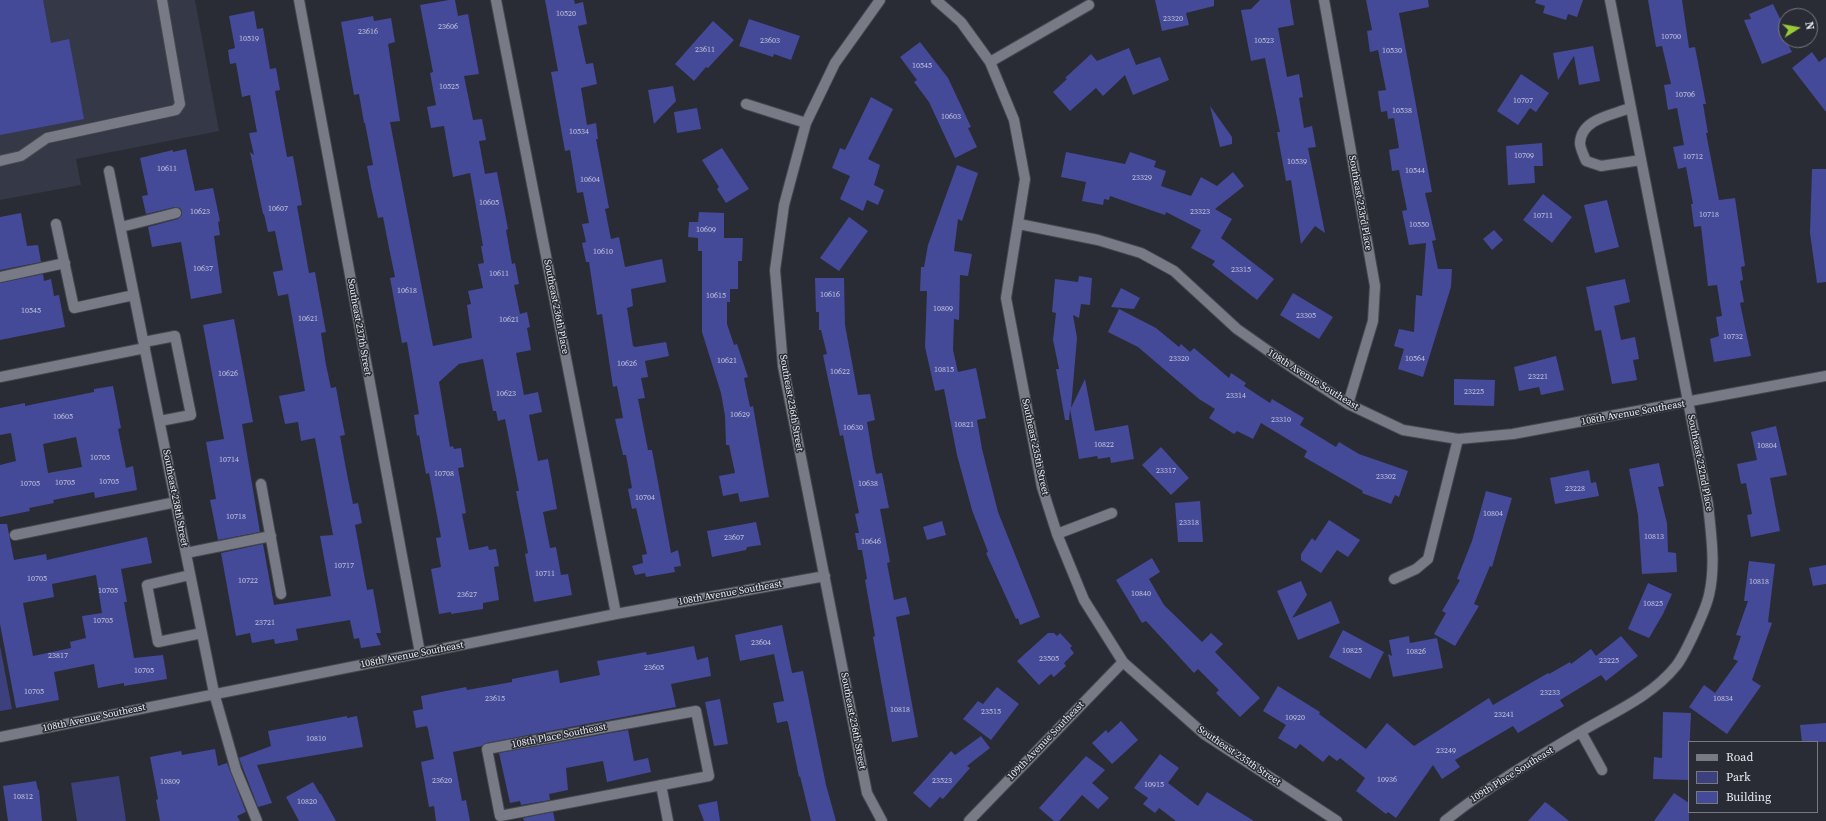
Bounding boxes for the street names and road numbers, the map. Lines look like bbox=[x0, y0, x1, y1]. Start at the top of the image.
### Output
street label: Southeast 233rd Place bbox=[1346, 154, 1374, 252]
street label: Southeast 236th Place bbox=[541, 259, 571, 355]
street label: Southeast 237th Street bbox=[345, 278, 373, 376]
street label: 108th Avenue Southeast bbox=[1265, 347, 1361, 413]
street label: Southeast 236th Street bbox=[777, 354, 805, 452]
street label: Southeast 235th Street bbox=[1019, 398, 1051, 496]
street label: 108th Avenue Southeast bbox=[1580, 398, 1686, 428]
street label: Southeast 232nd Place bbox=[1685, 414, 1715, 512]
street label: Southeast 238th Street bbox=[160, 449, 190, 547]
street label: 108th Avenue Southeast bbox=[677, 578, 783, 608]
street label: 108th Avenue Southeast bbox=[359, 639, 465, 671]
street label: Southeast 236th Street bbox=[838, 672, 868, 770]
street label: 109th Avenue Southeast bbox=[1005, 699, 1087, 783]
street label: 108th Avenue Southeast bbox=[41, 701, 147, 735]
street label: 108th Place Southeast bbox=[511, 721, 607, 751]
street label: Southeast 235th Street bbox=[1195, 724, 1283, 788]
street label: 109th Place Southeast bbox=[1468, 744, 1556, 806]

